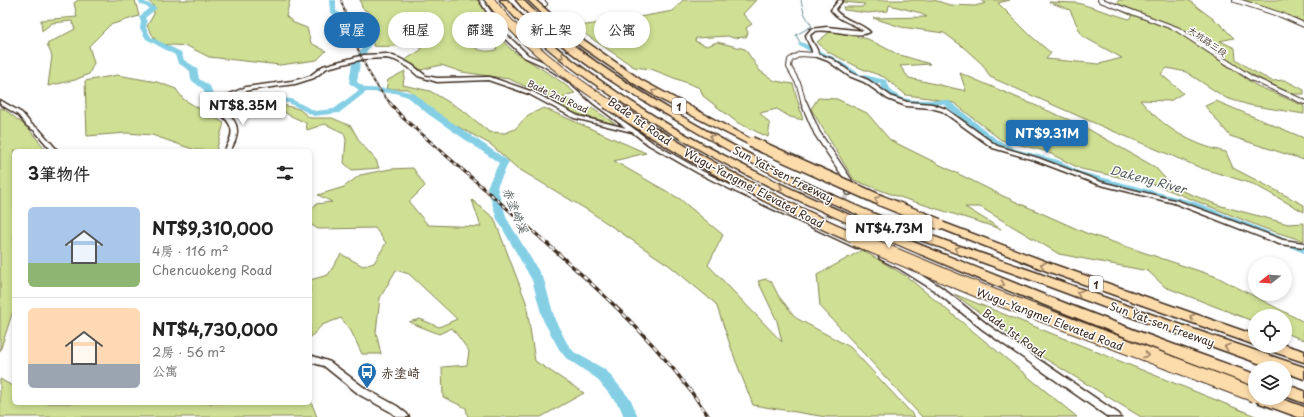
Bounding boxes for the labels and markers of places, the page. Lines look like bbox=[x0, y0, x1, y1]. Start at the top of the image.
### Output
pin: NT$8.35M bbox=[202, 92, 284, 126]
pin: NT$9.31M bbox=[1006, 120, 1088, 154]
pin: NT$4.73M bbox=[848, 215, 930, 249]
bus stop icon: 赤塗崎 bbox=[356, 361, 378, 389]
place label: 赤塗崎 bbox=[381, 363, 420, 382]

